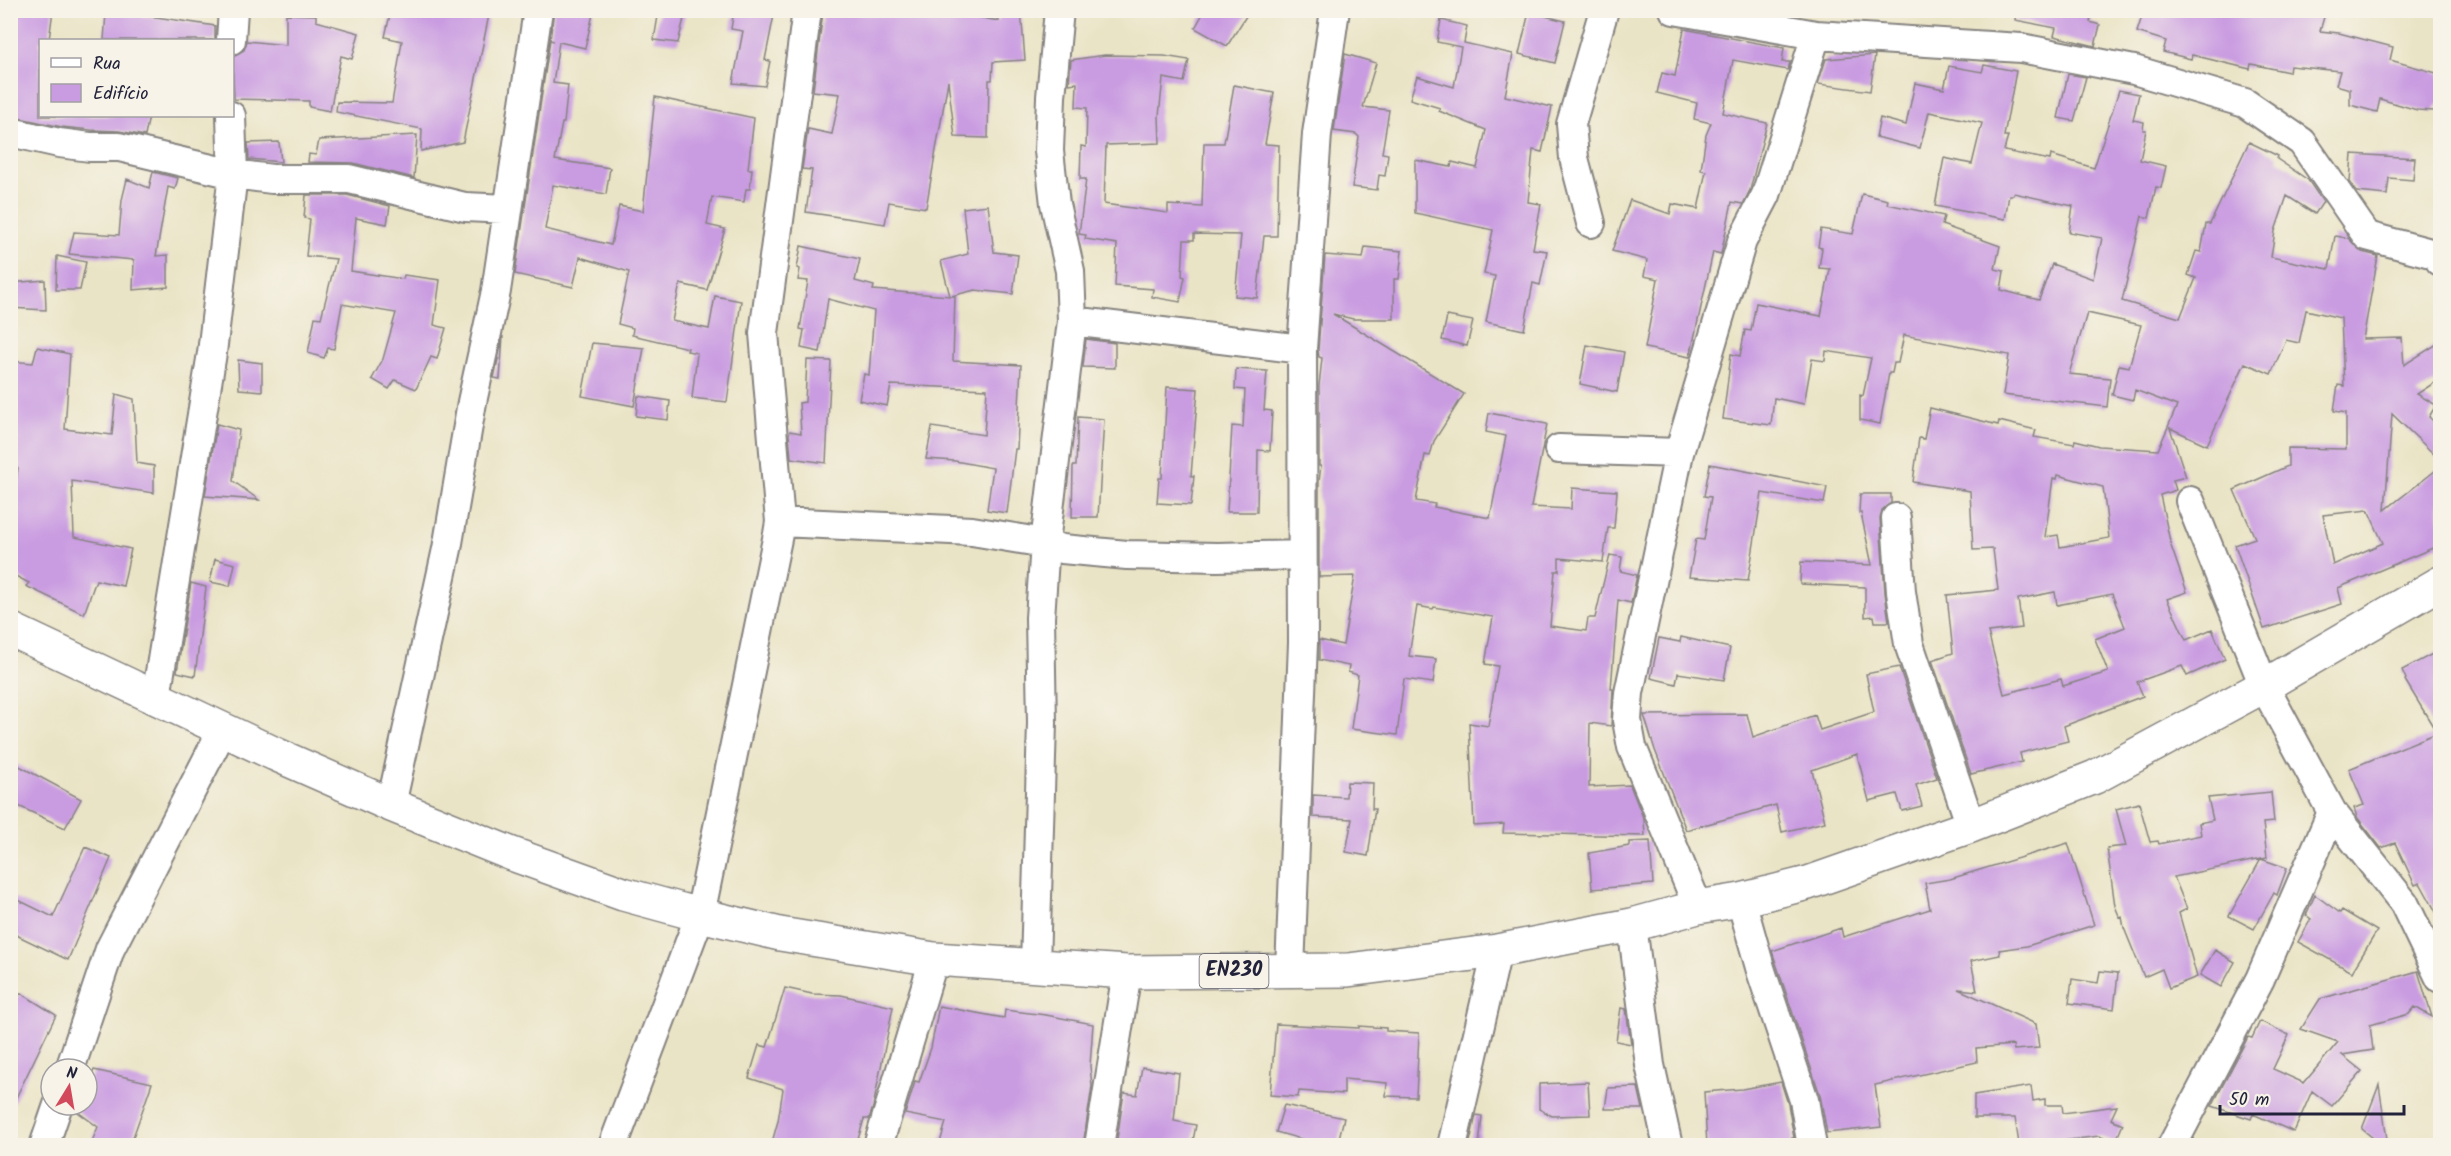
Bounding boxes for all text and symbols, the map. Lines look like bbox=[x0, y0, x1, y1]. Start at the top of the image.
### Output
legend bbox=[39, 39, 234, 117]
text: Rua bbox=[93, 50, 121, 79]
text: Edifício bbox=[93, 80, 148, 109]
road number: EN230 bbox=[1200, 954, 1268, 988]
north arrow bbox=[39, 1057, 99, 1117]
text: N bbox=[64, 1061, 79, 1087]
scale bar bbox=[2220, 1078, 2404, 1116]
text: 50 m bbox=[2229, 1086, 2269, 1115]

